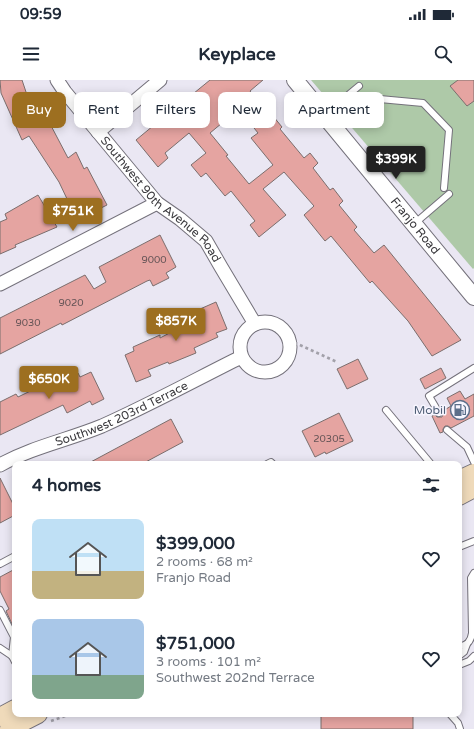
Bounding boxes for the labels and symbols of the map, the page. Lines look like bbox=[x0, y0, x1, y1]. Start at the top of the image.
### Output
street label: Southwest 90th Avenue Road bbox=[98, 133, 224, 265]
pin: $399K bbox=[368, 146, 424, 180]
street label: Franjo Road bbox=[388, 195, 443, 257]
pin: $751K bbox=[45, 198, 101, 232]
house number: 9000 bbox=[141, 254, 167, 266]
house number: 9020 bbox=[58, 297, 84, 309]
pin: $857K bbox=[148, 308, 204, 342]
house number: 9030 bbox=[15, 317, 41, 329]
pin: $650K bbox=[21, 366, 77, 400]
street label: Southwest 203rd Terrace bbox=[53, 378, 190, 449]
fuel station icon: Mobil bbox=[449, 399, 471, 421]
place label: Mobil bbox=[414, 403, 446, 417]
house number: 20305 bbox=[313, 433, 345, 445]

